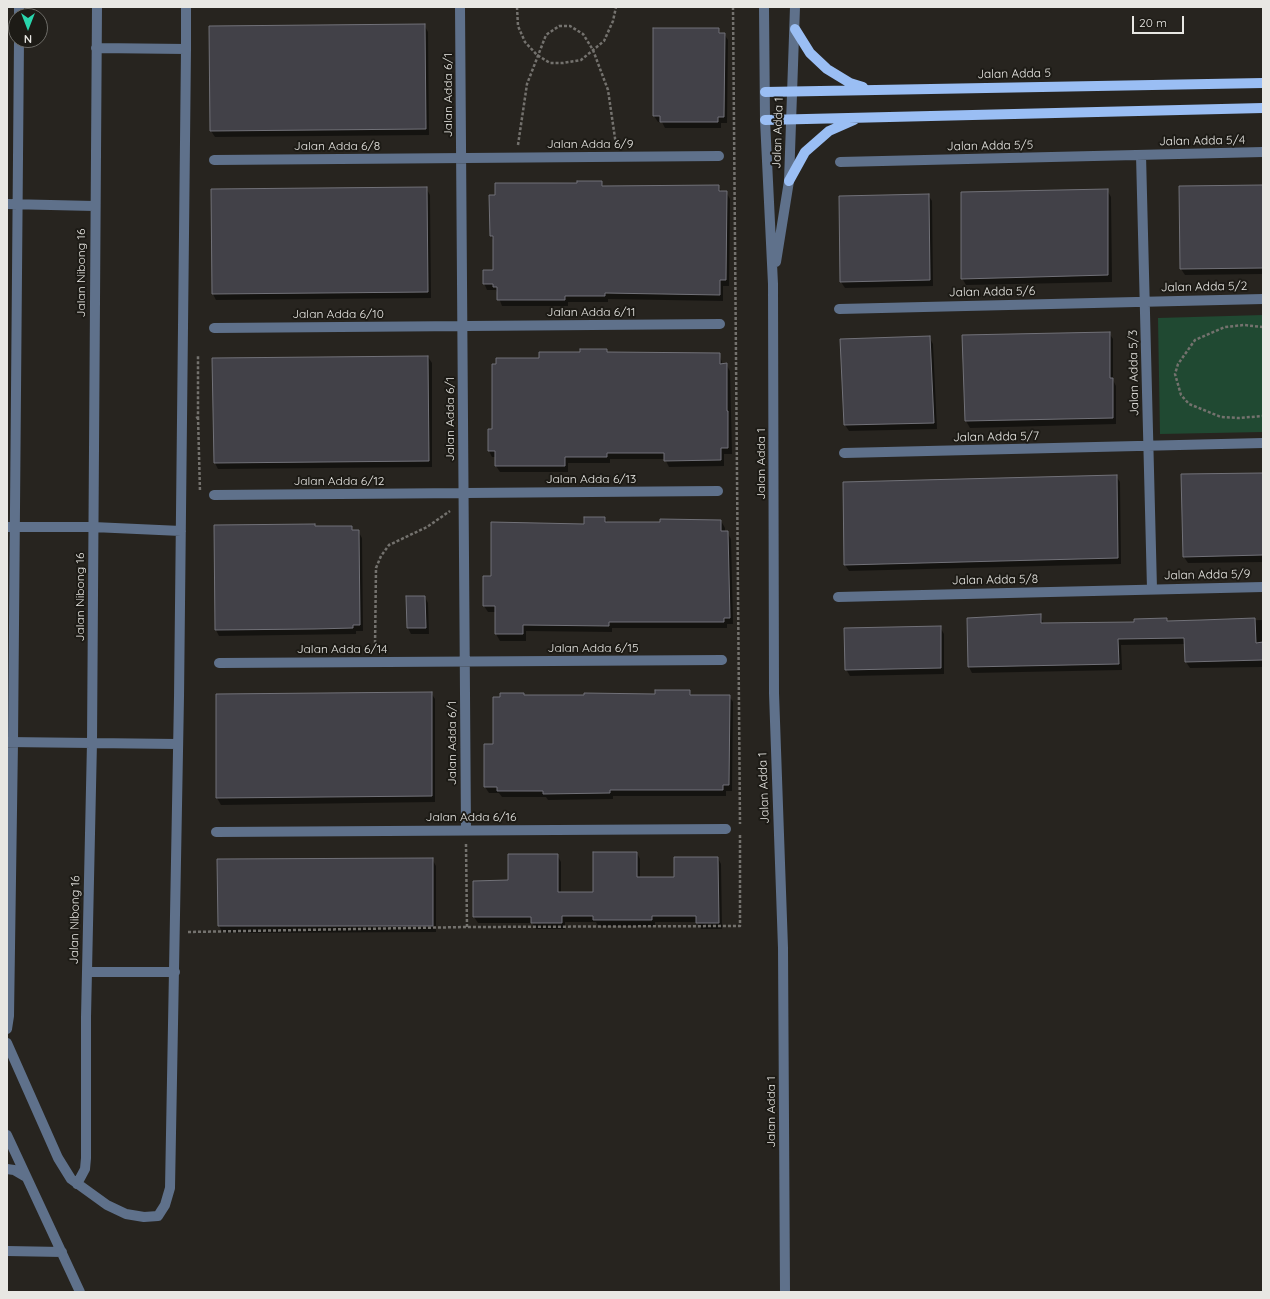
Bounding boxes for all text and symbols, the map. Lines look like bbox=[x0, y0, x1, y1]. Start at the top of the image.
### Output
north arrow bbox=[8, 8, 48, 48]
scale bar bbox=[1134, 8, 1186, 34]
text: 20 m bbox=[1139, 15, 1167, 30]
text: N bbox=[24, 32, 32, 46]
street label: Jalan Adda 6/1 bbox=[441, 53, 455, 137]
street label: Jalan Adda 5 bbox=[977, 66, 1051, 82]
street label: Jalan Adda 1 bbox=[770, 97, 786, 169]
street label: Jalan Adda 5/4 bbox=[1159, 133, 1245, 149]
street label: Jalan Adda 6/9 bbox=[547, 137, 633, 151]
street label: Jalan Adda 5/5 bbox=[947, 138, 1033, 154]
street label: Jalan Adda 6/8 bbox=[294, 139, 380, 153]
street label: Jalan Nibong 16 bbox=[74, 229, 88, 317]
street label: Jalan Adda 5/2 bbox=[1161, 279, 1247, 295]
street label: Jalan Adda 5/6 bbox=[949, 284, 1035, 300]
street label: Jalan Adda 6/11 bbox=[547, 305, 635, 319]
street label: Jalan Adda 6/10 bbox=[292, 307, 384, 321]
street label: Jalan Adda 5/3 bbox=[1126, 330, 1142, 416]
street label: Jalan Adda 6/1 bbox=[443, 377, 457, 461]
street label: Jalan Adda 1 bbox=[754, 428, 768, 500]
street label: Jalan Adda 5/7 bbox=[953, 429, 1039, 445]
street label: Jalan Adda 6/13 bbox=[546, 472, 636, 486]
street label: Jalan Adda 6/12 bbox=[293, 474, 385, 488]
street label: Jalan Nibong 16 bbox=[73, 553, 87, 641]
street label: Jalan Adda 5/9 bbox=[1164, 567, 1250, 583]
street label: Jalan Adda 5/8 bbox=[952, 572, 1038, 588]
street label: Jalan Adda 6/15 bbox=[548, 641, 638, 655]
street label: Jalan Adda 6/14 bbox=[297, 642, 387, 656]
street label: Jalan Adda 6/1 bbox=[445, 701, 459, 785]
street label: Jalan Adda 1 bbox=[756, 752, 772, 824]
street label: Jalan Adda 6/16 bbox=[426, 810, 516, 824]
street label: Jalan Nibong 16 bbox=[67, 875, 83, 965]
street label: Jalan Adda 1 bbox=[764, 1076, 778, 1148]

